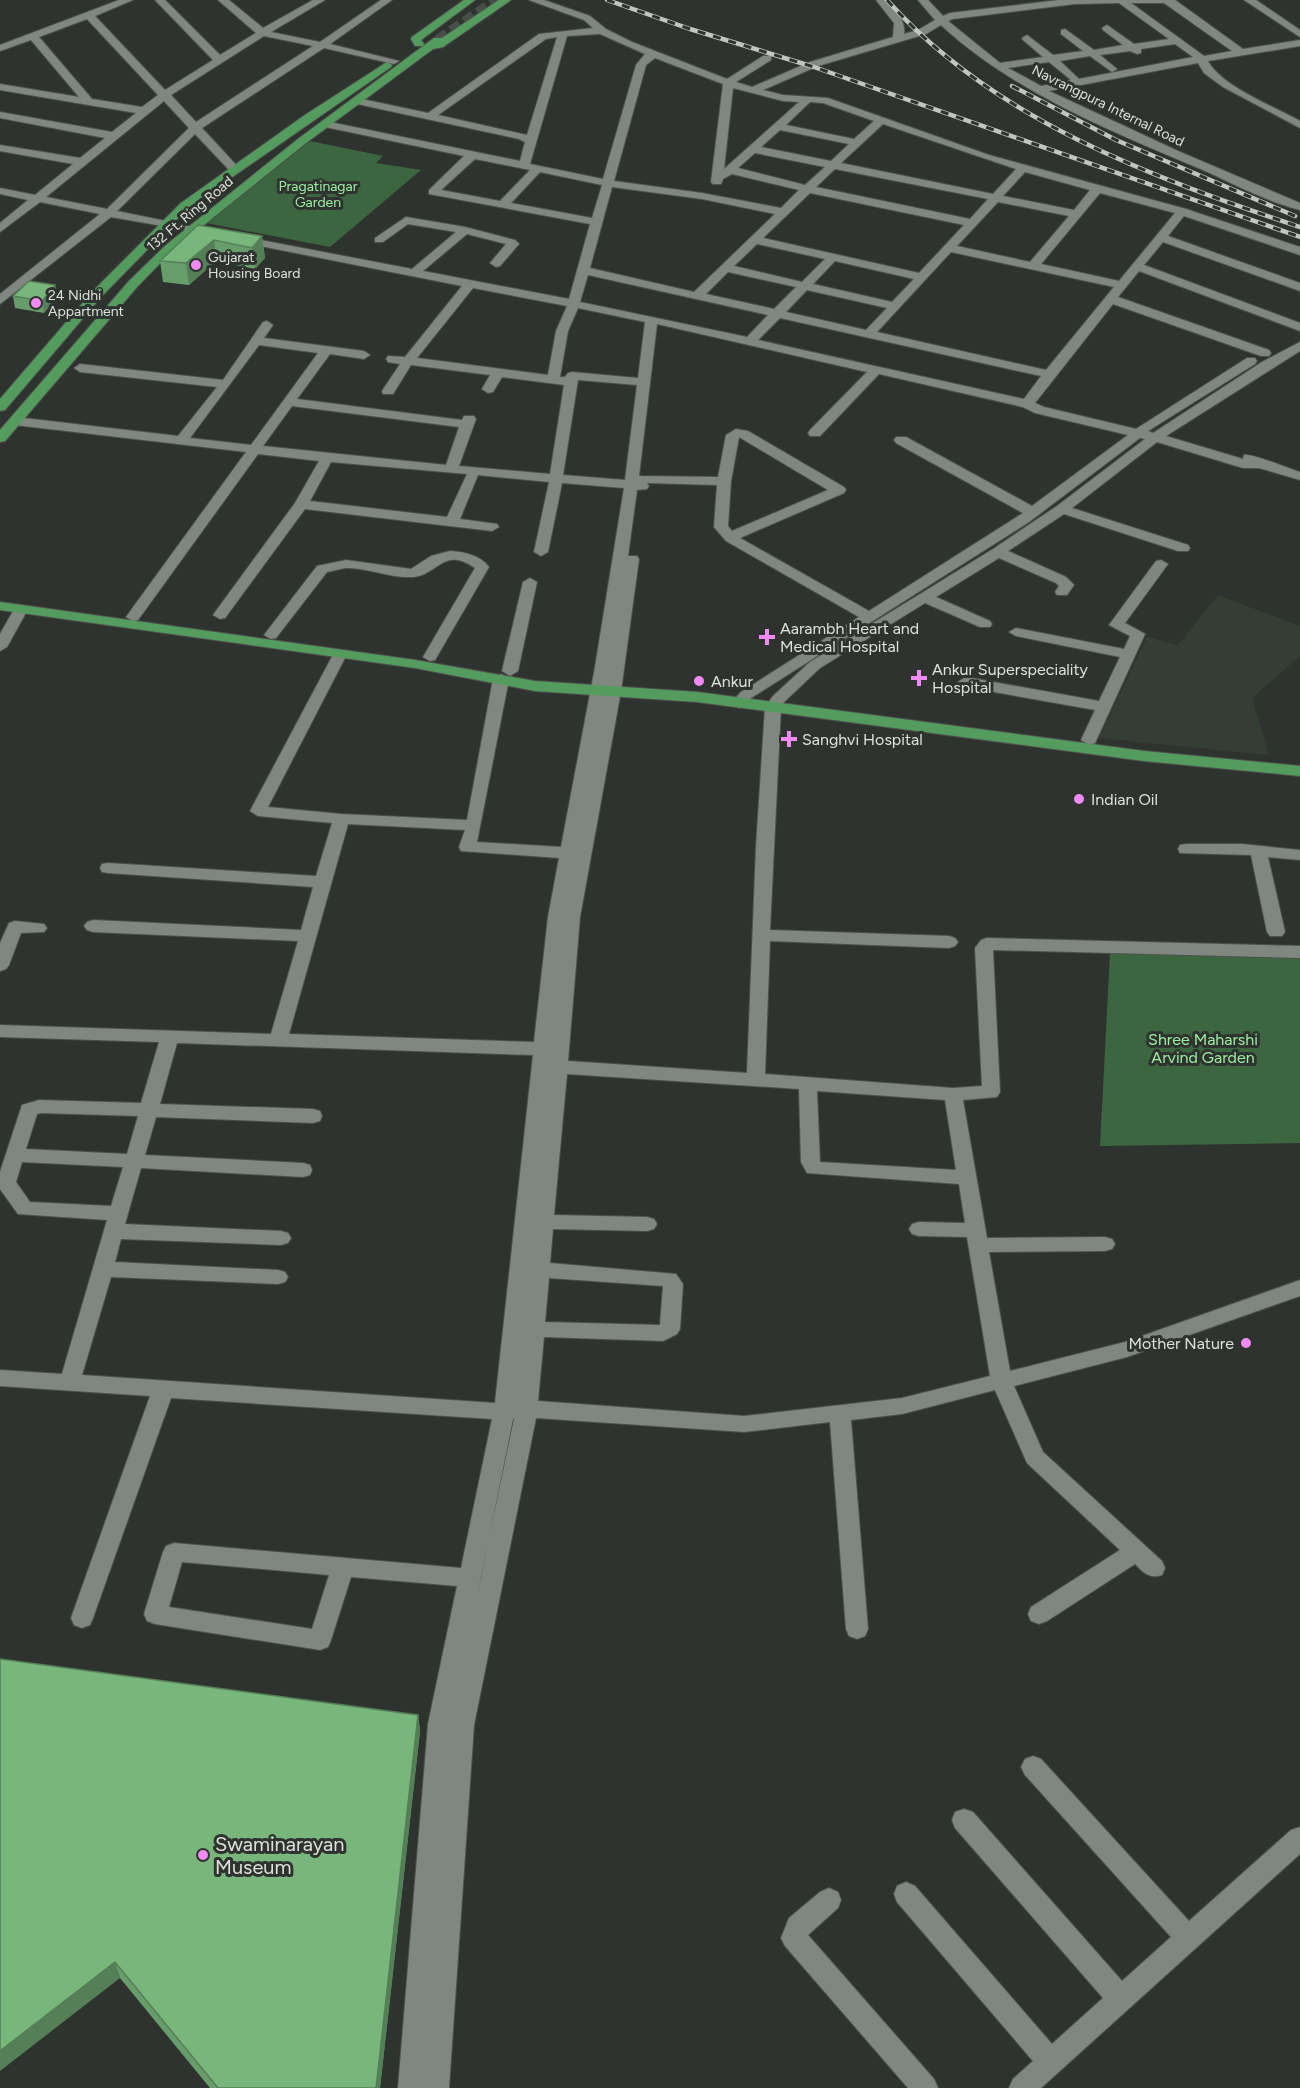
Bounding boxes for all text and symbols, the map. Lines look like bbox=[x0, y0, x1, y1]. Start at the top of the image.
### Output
street label: Navrangpura Internal Road bbox=[1029, 62, 1187, 150]
street label: 132 Ft. Ring Road bbox=[143, 173, 237, 255]
park label: Pragatinagar Garden bbox=[279, 178, 358, 211]
place label: Gujarat Housing Board bbox=[208, 249, 300, 282]
marker: Gujarat Housing Board bbox=[189, 258, 203, 272]
place label: 24 Nidhi Appartment bbox=[48, 287, 124, 320]
marker: 24 Nidhi Appartment bbox=[29, 296, 43, 310]
place label: Aarambh Heart and Medical Hospital bbox=[780, 619, 919, 656]
marker: Aarambh Heart and Medical Hospital bbox=[758, 628, 776, 646]
place label: Ankur Superspeciality Hospital bbox=[932, 660, 1089, 697]
marker: Ankur Superspeciality Hospital bbox=[910, 669, 928, 687]
place label: Ankur bbox=[711, 672, 753, 691]
marker: Ankur bbox=[692, 674, 706, 688]
marker: Sanghvi Hospital bbox=[780, 730, 798, 748]
place label: Sanghvi Hospital bbox=[802, 730, 923, 749]
place label: Indian Oil bbox=[1091, 790, 1158, 809]
marker: Indian Oil bbox=[1072, 792, 1086, 806]
park label: Shree Maharshi Arvind Garden bbox=[1148, 1030, 1258, 1067]
place label: Mother Nature bbox=[1128, 1334, 1234, 1353]
marker: Mother Nature bbox=[1239, 1336, 1253, 1350]
place label: Swaminarayan Museum bbox=[215, 1832, 344, 1879]
marker: Swaminarayan Museum bbox=[196, 1848, 210, 1862]

